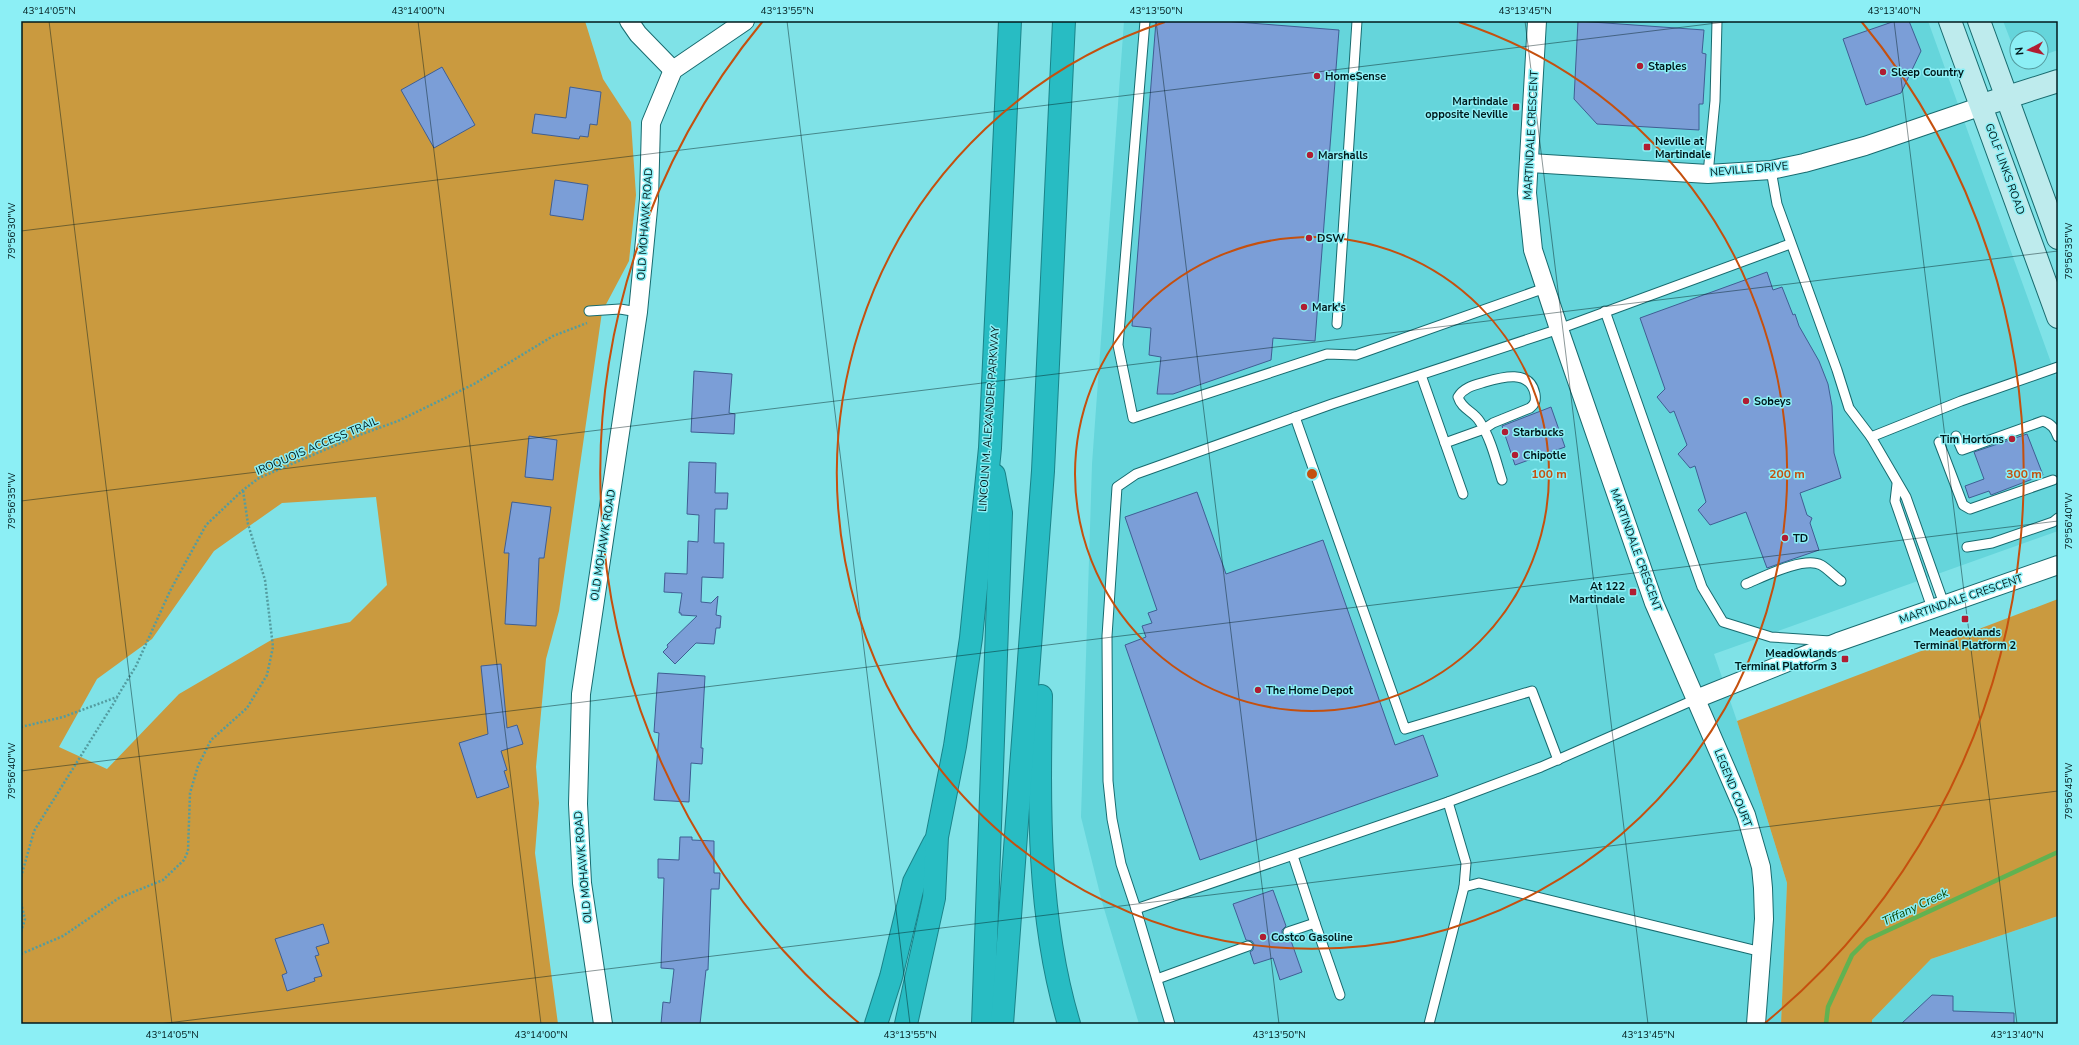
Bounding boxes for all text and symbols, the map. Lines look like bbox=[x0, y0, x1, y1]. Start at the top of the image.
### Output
text: 43°14'05"N bbox=[22, 4, 76, 18]
text: 43°14'00"N bbox=[391, 4, 445, 18]
text: 43°13'55"N bbox=[760, 4, 814, 18]
text: 43°13'50"N bbox=[1129, 4, 1183, 18]
text: 43°13'45"N bbox=[1498, 4, 1552, 18]
text: 43°13'40"N bbox=[1867, 4, 1921, 18]
north arrow bbox=[2009, 30, 2049, 70]
text: N bbox=[2012, 46, 2028, 56]
place label: Staples bbox=[1648, 59, 1687, 74]
marker: Staples bbox=[1635, 61, 1645, 71]
place label: Sleep Country bbox=[1891, 65, 1964, 80]
marker: Sleep Country bbox=[1878, 67, 1888, 77]
place label: HomeSense bbox=[1325, 69, 1386, 84]
street label: MARTINDALE CRESCENT bbox=[1520, 69, 1542, 200]
marker: HomeSense bbox=[1312, 71, 1322, 81]
place label: Martindale opposite Neville bbox=[1425, 94, 1508, 122]
marker: Martindale opposite Neville bbox=[1511, 102, 1521, 112]
street label: GOLF LINKS ROAD bbox=[1982, 121, 2028, 217]
place label: Neville at Martindale bbox=[1655, 134, 1711, 162]
marker: Neville at Martindale bbox=[1642, 142, 1652, 152]
place label: Marshalls bbox=[1318, 148, 1368, 163]
marker: Marshalls bbox=[1305, 150, 1315, 160]
street label: NEVILLE DRIVE bbox=[1709, 158, 1789, 180]
street label: OLD MOHAWK ROAD bbox=[634, 167, 656, 281]
text: 79°56'30"W bbox=[5, 203, 19, 259]
text: 79°56'35"W bbox=[2062, 223, 2076, 279]
place label: DSW bbox=[1317, 231, 1345, 246]
marker: DSW bbox=[1304, 233, 1314, 243]
place label: Mark's bbox=[1312, 300, 1346, 315]
marker: Mark's bbox=[1299, 302, 1309, 312]
street label: LINCOLN M. ALEXANDER PARKWAY bbox=[975, 325, 1003, 512]
place label: Sobeys bbox=[1754, 394, 1791, 409]
marker: Sobeys bbox=[1741, 396, 1751, 406]
street label: IROQUOIS ACCESS TRAIL bbox=[253, 413, 381, 479]
place label: Starbucks bbox=[1513, 425, 1564, 440]
marker: Starbucks bbox=[1500, 427, 1510, 437]
place label: Tim Hortons bbox=[1940, 432, 2004, 447]
marker: Tim Hortons bbox=[2007, 434, 2017, 444]
place label: Chipotle bbox=[1523, 448, 1566, 463]
marker: Chipotle bbox=[1510, 450, 1520, 460]
text: 100 m bbox=[1531, 466, 1567, 482]
text: 200 m bbox=[1769, 466, 1805, 482]
text: 300 m bbox=[2006, 466, 2042, 482]
centre of rings bbox=[1305, 467, 1319, 481]
text: 79°56'35"W bbox=[5, 473, 19, 529]
street label: MARTINDALE CRESCENT bbox=[1607, 486, 1665, 614]
street label: OLD MOHAWK ROAD bbox=[587, 488, 619, 602]
text: 79°56'40"W bbox=[2062, 493, 2076, 549]
place label: TD bbox=[1793, 531, 1808, 546]
marker: TD bbox=[1780, 533, 1790, 543]
street label: MARTINDALE CRESCENT bbox=[1897, 571, 2025, 627]
place label: At 122 Martindale bbox=[1569, 579, 1625, 607]
marker: At 122 Martindale bbox=[1628, 587, 1638, 597]
marker: Meadowlands Terminal Platform 2 bbox=[1960, 614, 1970, 624]
place label: Meadowlands Terminal Platform 2 bbox=[1914, 625, 2017, 653]
place label: Meadowlands Terminal Platform 3 bbox=[1735, 646, 1837, 674]
marker: Meadowlands Terminal Platform 3 bbox=[1840, 654, 1850, 664]
place label: The Home Depot bbox=[1266, 683, 1354, 698]
marker: The Home Depot bbox=[1253, 685, 1263, 695]
text: 79°56'40"W bbox=[5, 743, 19, 799]
street label: LEGEND COURT bbox=[1710, 747, 1756, 830]
text: 79°56'45"W bbox=[2062, 763, 2076, 819]
street label: OLD MOHAWK ROAD bbox=[571, 810, 595, 924]
water label: Tiffany Creek bbox=[1879, 884, 1952, 929]
place label: Costco Gasoline bbox=[1271, 930, 1353, 945]
marker: Costco Gasoline bbox=[1258, 932, 1268, 942]
text: 43°14'05"N bbox=[145, 1028, 199, 1042]
text: 43°14'00"N bbox=[514, 1028, 568, 1042]
text: 43°13'55"N bbox=[883, 1028, 937, 1042]
text: 43°13'50"N bbox=[1252, 1028, 1306, 1042]
text: 43°13'45"N bbox=[1621, 1028, 1675, 1042]
text: 43°13'40"N bbox=[1990, 1028, 2044, 1042]

